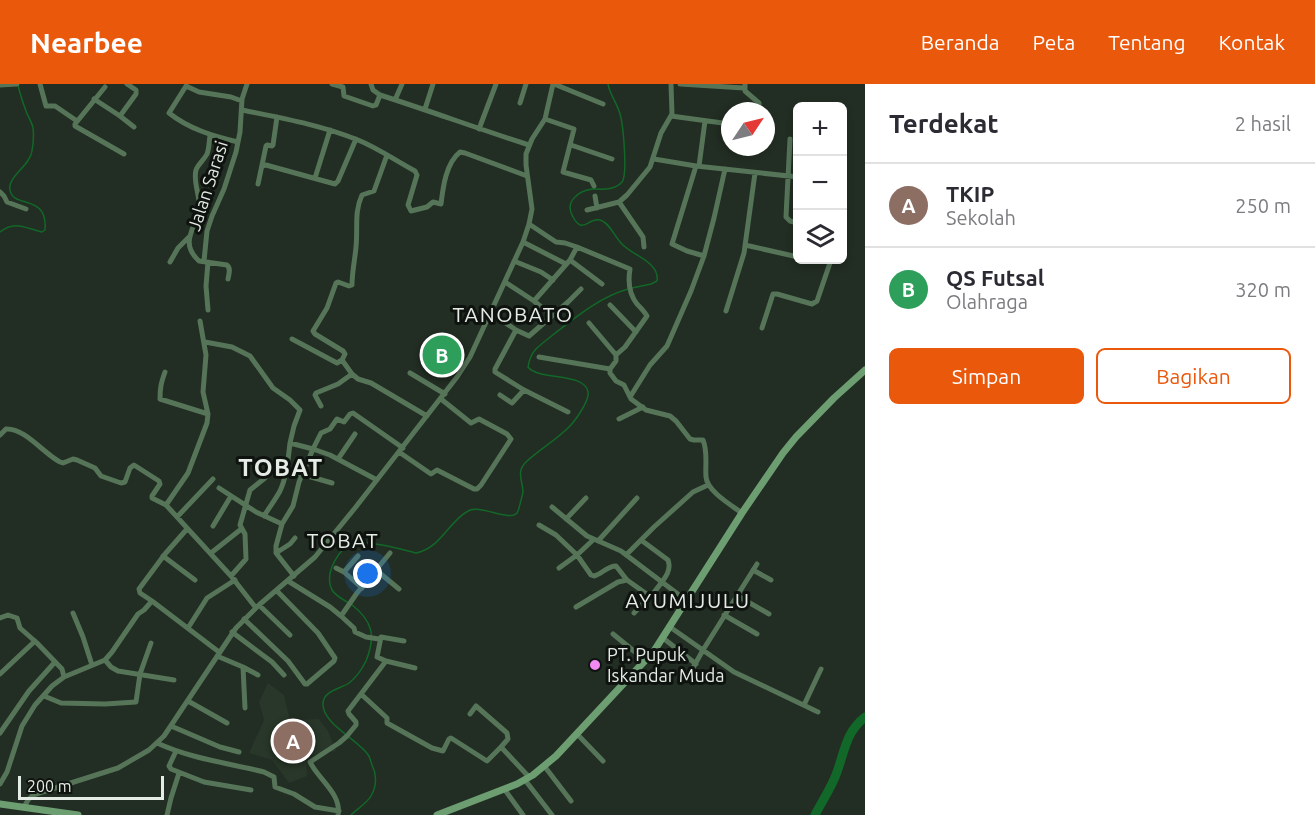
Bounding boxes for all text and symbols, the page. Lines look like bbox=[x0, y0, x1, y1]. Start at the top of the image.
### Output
text: Nearbee bbox=[30, 27, 143, 58]
text: Beranda bbox=[921, 30, 1000, 54]
text: Peta bbox=[1033, 30, 1075, 54]
text: Tentang bbox=[1108, 30, 1186, 54]
text: Kontak bbox=[1219, 30, 1285, 54]
north arrow bbox=[721, 102, 775, 156]
map controls bbox=[793, 102, 847, 264]
button: + bbox=[793, 102, 847, 156]
text: Terdekat bbox=[889, 109, 999, 138]
text: 2 hasil bbox=[1235, 112, 1291, 135]
street label: Jalan Sarasi bbox=[183, 138, 231, 233]
button: − bbox=[793, 156, 847, 210]
text: TKIP bbox=[946, 181, 994, 206]
text: A bbox=[901, 194, 916, 217]
text: 250 m bbox=[1235, 194, 1291, 217]
text: Sekolah bbox=[946, 206, 1016, 229]
button: layers bbox=[793, 210, 847, 264]
text: QS Futsal bbox=[946, 265, 1044, 290]
text: B bbox=[902, 278, 915, 301]
text: 320 m bbox=[1235, 278, 1291, 301]
text: Olahraga bbox=[946, 290, 1028, 313]
district label: TANOBATO bbox=[453, 302, 573, 326]
pin: B bbox=[422, 332, 462, 378]
button: Simpan bbox=[889, 348, 1084, 404]
button: Bagikan bbox=[1096, 348, 1291, 404]
district label: TOBAT bbox=[238, 454, 324, 481]
district label: TOBAT bbox=[307, 528, 379, 552]
your location bbox=[353, 559, 382, 588]
district label: AYUMIJULU bbox=[625, 588, 751, 612]
place label: PT. Pupuk Iskandar Muda bbox=[607, 644, 724, 685]
marker: PT. Pupuk Iskandar Muda bbox=[588, 658, 602, 672]
pin: A bbox=[274, 718, 312, 764]
scale bar bbox=[18, 773, 164, 800]
text: 200 m bbox=[27, 777, 72, 795]

